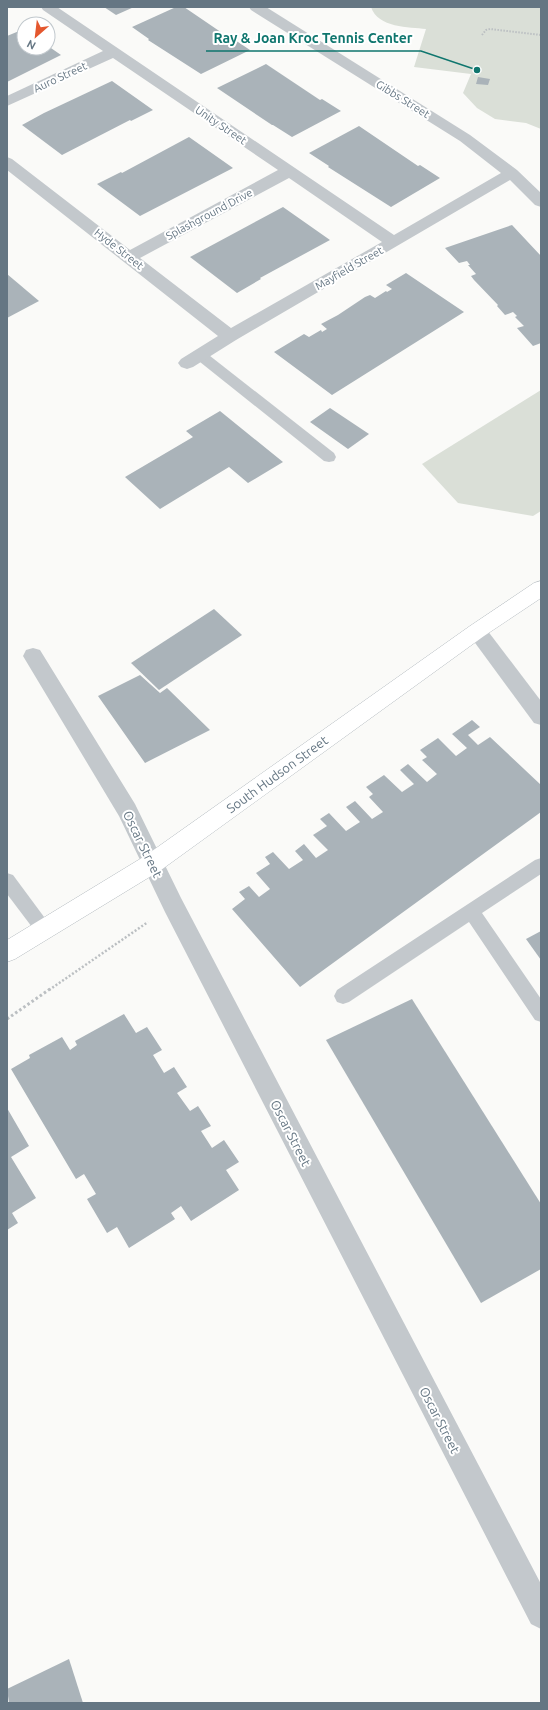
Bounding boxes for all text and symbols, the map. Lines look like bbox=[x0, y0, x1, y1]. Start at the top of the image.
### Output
north arrow bbox=[16, 16, 56, 56]
callout: Ray & Joan Kroc Tennis Center bbox=[206, 25, 421, 51]
text: Ray & Joan Kroc Tennis Center bbox=[214, 30, 413, 46]
text: N bbox=[25, 38, 38, 52]
street label: Auro Street bbox=[32, 59, 89, 95]
street label: Gibbs Street bbox=[374, 78, 433, 121]
street label: Unity Street bbox=[193, 103, 250, 147]
street label: Splashground Drive bbox=[164, 186, 254, 242]
street label: Hyde Street bbox=[92, 226, 146, 272]
street label: Mayfield Street bbox=[313, 243, 385, 292]
street label: South Hudson Street bbox=[224, 733, 330, 815]
street label: Oscar Street bbox=[121, 808, 165, 880]
street label: Oscar Street bbox=[268, 1097, 314, 1169]
street label: Oscar Street bbox=[417, 1384, 463, 1456]

